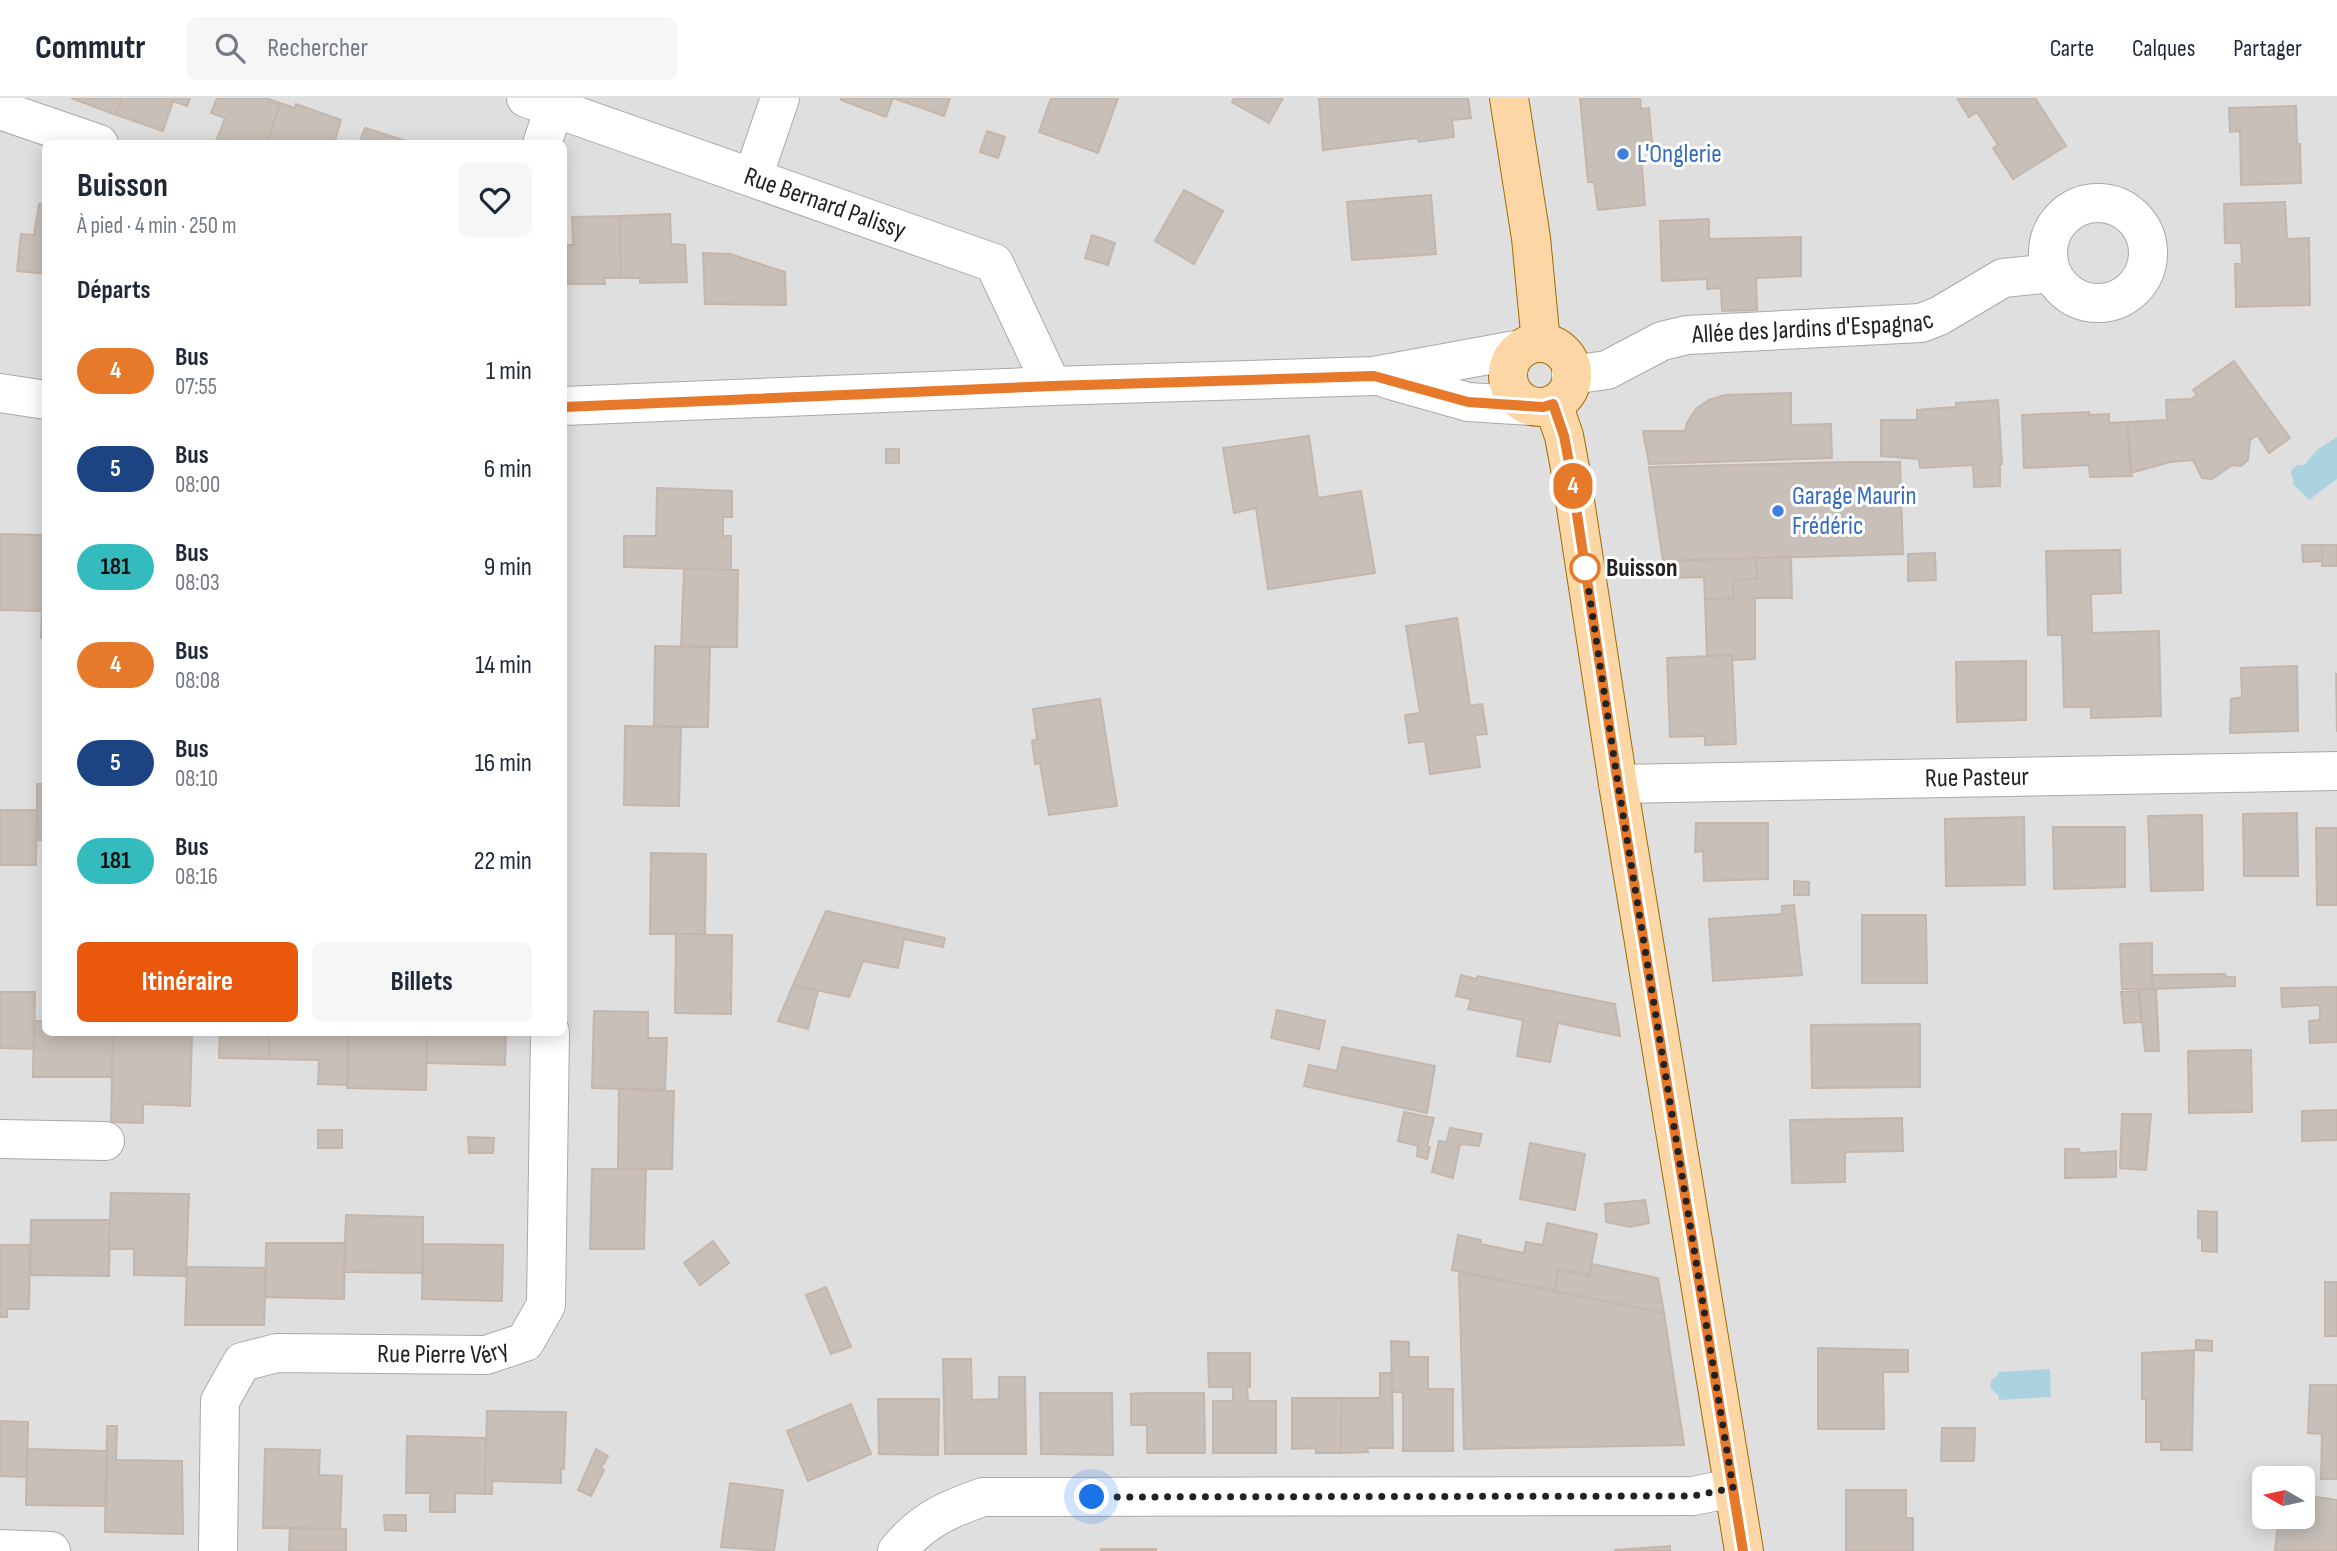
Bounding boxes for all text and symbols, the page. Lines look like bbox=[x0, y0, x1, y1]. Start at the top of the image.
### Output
search box bbox=[187, 17, 677, 80]
text: Commutr bbox=[35, 28, 145, 68]
icon: search bbox=[211, 29, 249, 67]
text: Rechercher bbox=[267, 33, 368, 64]
text: Carte bbox=[2050, 34, 2094, 63]
text: Calques bbox=[2132, 34, 2195, 63]
text: Partager bbox=[2233, 34, 2302, 63]
place label: L'Onglerie bbox=[1637, 139, 1722, 170]
marker: L'Onglerie bbox=[1615, 146, 1631, 162]
street label: Rue Bernard Palissy bbox=[740, 161, 910, 246]
button: heart bbox=[458, 163, 532, 237]
text: Buisson bbox=[77, 166, 168, 206]
text: À pied · 4 min · 250 m bbox=[77, 212, 236, 240]
text: Départs bbox=[77, 275, 150, 306]
street label: Allée des Jardins d'Espagnac bbox=[1690, 304, 1938, 350]
text: Bus bbox=[175, 342, 209, 373]
text: 4 bbox=[110, 356, 121, 385]
text: 1 min bbox=[486, 356, 532, 387]
text: 07:55 bbox=[175, 373, 217, 401]
text: Bus bbox=[175, 440, 209, 471]
text: 5 bbox=[110, 454, 121, 483]
text: 6 min bbox=[484, 454, 532, 485]
line badge: 4 bbox=[1550, 463, 1596, 509]
text: 08:00 bbox=[175, 471, 220, 499]
text: 4 bbox=[1567, 471, 1579, 500]
place label: Garage Maurin Frédéric bbox=[1792, 481, 1917, 542]
marker: Garage Maurin Frédéric bbox=[1770, 503, 1786, 519]
text: Bus bbox=[175, 538, 209, 569]
text: 181 bbox=[100, 552, 131, 581]
text: 9 min bbox=[484, 552, 532, 583]
marker: Buisson bbox=[1570, 553, 1600, 583]
place label: Buisson bbox=[1606, 553, 1678, 584]
text: 08:03 bbox=[175, 569, 220, 597]
text: Bus bbox=[175, 636, 209, 667]
text: 4 bbox=[110, 650, 121, 679]
text: 14 min bbox=[475, 650, 532, 681]
text: 08:08 bbox=[175, 667, 220, 695]
text: Bus bbox=[175, 734, 209, 765]
text: 5 bbox=[110, 748, 121, 777]
text: 16 min bbox=[475, 748, 532, 779]
street label: Rue Pasteur bbox=[1925, 761, 2030, 794]
text: 08:10 bbox=[175, 765, 218, 793]
text: Bus bbox=[175, 832, 209, 863]
text: 181 bbox=[100, 846, 131, 875]
text: 22 min bbox=[474, 846, 532, 877]
text: 08:16 bbox=[175, 863, 218, 891]
button: Itinéraire bbox=[77, 942, 298, 1022]
button: Billets bbox=[312, 942, 532, 1022]
street label: Rue Pierre Véry bbox=[377, 1333, 513, 1371]
north arrow bbox=[2252, 1466, 2315, 1530]
map controls bbox=[2252, 1466, 2315, 1529]
your location bbox=[1074, 1479, 1109, 1514]

